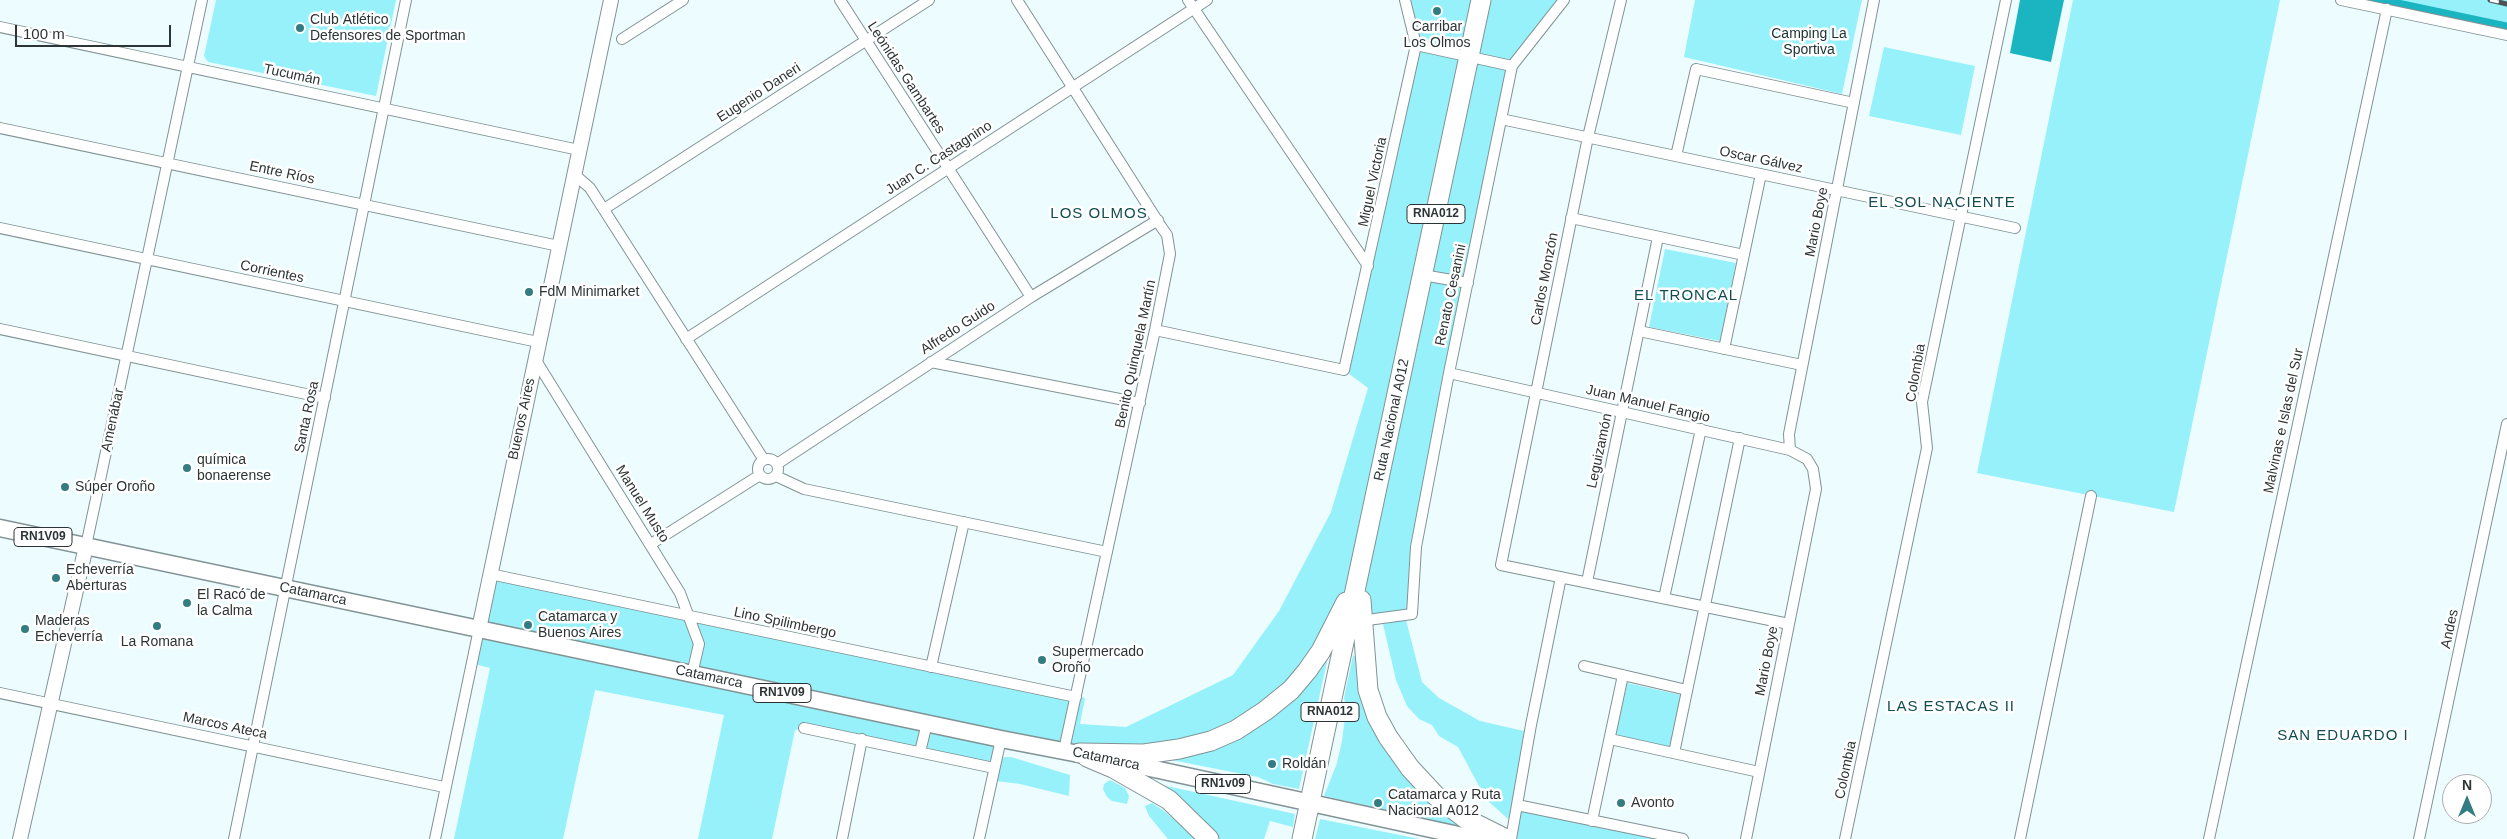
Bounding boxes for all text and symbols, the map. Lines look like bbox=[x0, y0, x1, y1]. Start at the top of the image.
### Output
marker: Carribar Los Olmos bbox=[1431, 5, 1443, 17]
place label: Club Atlético Defensores de Sportman bbox=[310, 12, 466, 44]
scale bar bbox=[18, 15, 174, 47]
street label: Leónidas Gambartes bbox=[864, 19, 948, 137]
place label: Carribar Los Olmos bbox=[1404, 19, 1470, 52]
marker: Club Atlético Defensores de Sportman bbox=[294, 22, 306, 34]
text: 100 m bbox=[23, 25, 65, 42]
park label: Camping La Sportiva bbox=[1771, 26, 1847, 58]
street label: Eugenio Daneri bbox=[714, 60, 804, 126]
street label: Tucumán bbox=[262, 61, 322, 89]
street label: Juan C. Castagnino bbox=[883, 117, 995, 199]
street label: Miguel Victoria bbox=[1355, 135, 1391, 229]
street label: Oscar Gálvez bbox=[1718, 143, 1804, 177]
street label: Entre Ríos bbox=[248, 158, 316, 188]
street label: Mario Boye bbox=[1802, 186, 1832, 258]
district label: EL SOL NACIENTE bbox=[1866, 194, 2018, 212]
road number: RNA012 bbox=[1407, 204, 1465, 223]
district label: LOS OLMOS bbox=[1049, 205, 1149, 223]
street label: Carlos Monzón bbox=[1528, 231, 1562, 327]
street label: Renato Cesanini bbox=[1432, 243, 1470, 347]
street label: Corrientes bbox=[239, 257, 305, 287]
street label: Benito Quinquela Martín bbox=[1112, 278, 1160, 430]
place label: FdM Minimarket bbox=[539, 284, 639, 300]
marker: FdM Minimarket bbox=[523, 286, 535, 298]
district label: EL TRONCAL bbox=[1633, 287, 1739, 305]
street label: Alfredo Guido bbox=[918, 298, 998, 358]
street label: Colombia bbox=[1903, 342, 1929, 404]
street label: Malvinas e Islas del Sur bbox=[2260, 347, 2308, 495]
street label: Ruta Nacional A012 bbox=[1371, 357, 1413, 483]
street label: Buenos Aires bbox=[505, 377, 539, 461]
street label: Santa Rosa bbox=[291, 379, 323, 455]
street label: Juan Manuel Fangio bbox=[1584, 382, 1712, 426]
street label: Amenábar bbox=[98, 387, 128, 453]
street label: Leguizamón bbox=[1584, 412, 1616, 490]
place label: química bonaerense bbox=[197, 452, 271, 484]
marker: química bonaerense bbox=[181, 462, 193, 474]
street label: Manuel Musto bbox=[612, 462, 672, 546]
place label: Súper Oroño bbox=[75, 479, 155, 495]
marker: Súper Oroño bbox=[59, 481, 71, 493]
road number: RN1V09 bbox=[14, 528, 72, 546]
place label: Echeverría Aberturas bbox=[66, 562, 134, 594]
marker: Echeverría Aberturas bbox=[50, 572, 62, 584]
street label: Catamarca bbox=[278, 579, 348, 609]
place label: El Racó de la Calma bbox=[197, 587, 265, 620]
marker: El Racó de la Calma bbox=[181, 597, 193, 609]
street label: Lino Spilimbergo bbox=[732, 604, 838, 642]
street label: Andes bbox=[2438, 608, 2462, 650]
place label: Catamarca y Buenos Aires bbox=[538, 609, 621, 642]
place label: Maderas Echeverría bbox=[35, 613, 103, 646]
marker: Catamarca y Buenos Aires bbox=[522, 619, 534, 631]
marker: La Romana bbox=[151, 620, 163, 632]
marker: Maderas Echeverría bbox=[19, 623, 31, 635]
street label: Mario Boye bbox=[1752, 625, 1782, 697]
place label: La Romana bbox=[121, 634, 193, 650]
place label: Supermercado Oroño bbox=[1052, 644, 1144, 676]
marker: Supermercado Oroño bbox=[1036, 654, 1048, 666]
street label: Catamarca bbox=[674, 662, 744, 692]
road number: RN1V09 bbox=[753, 684, 811, 702]
district label: LAS ESTACAS II bbox=[1885, 698, 2017, 716]
road number: RNA012 bbox=[1301, 702, 1359, 722]
street label: Marcos Ateca bbox=[181, 709, 269, 743]
district label: SAN EDUARDO I bbox=[2276, 727, 2410, 745]
street label: Colombia bbox=[1832, 739, 1860, 801]
street label: Catamarca bbox=[1071, 744, 1141, 774]
place label: Roldán bbox=[1282, 756, 1326, 772]
marker: Roldán bbox=[1266, 758, 1278, 770]
road number: RN1v09 bbox=[1196, 774, 1250, 794]
north arrow bbox=[2442, 774, 2492, 824]
text: N bbox=[2462, 777, 2472, 793]
place label: Catamarca y Ruta Nacional A012 bbox=[1388, 787, 1501, 820]
place label: Avonto bbox=[1631, 795, 1674, 811]
marker: Catamarca y Ruta Nacional A012 bbox=[1372, 797, 1384, 809]
marker: Avonto bbox=[1615, 797, 1627, 809]

